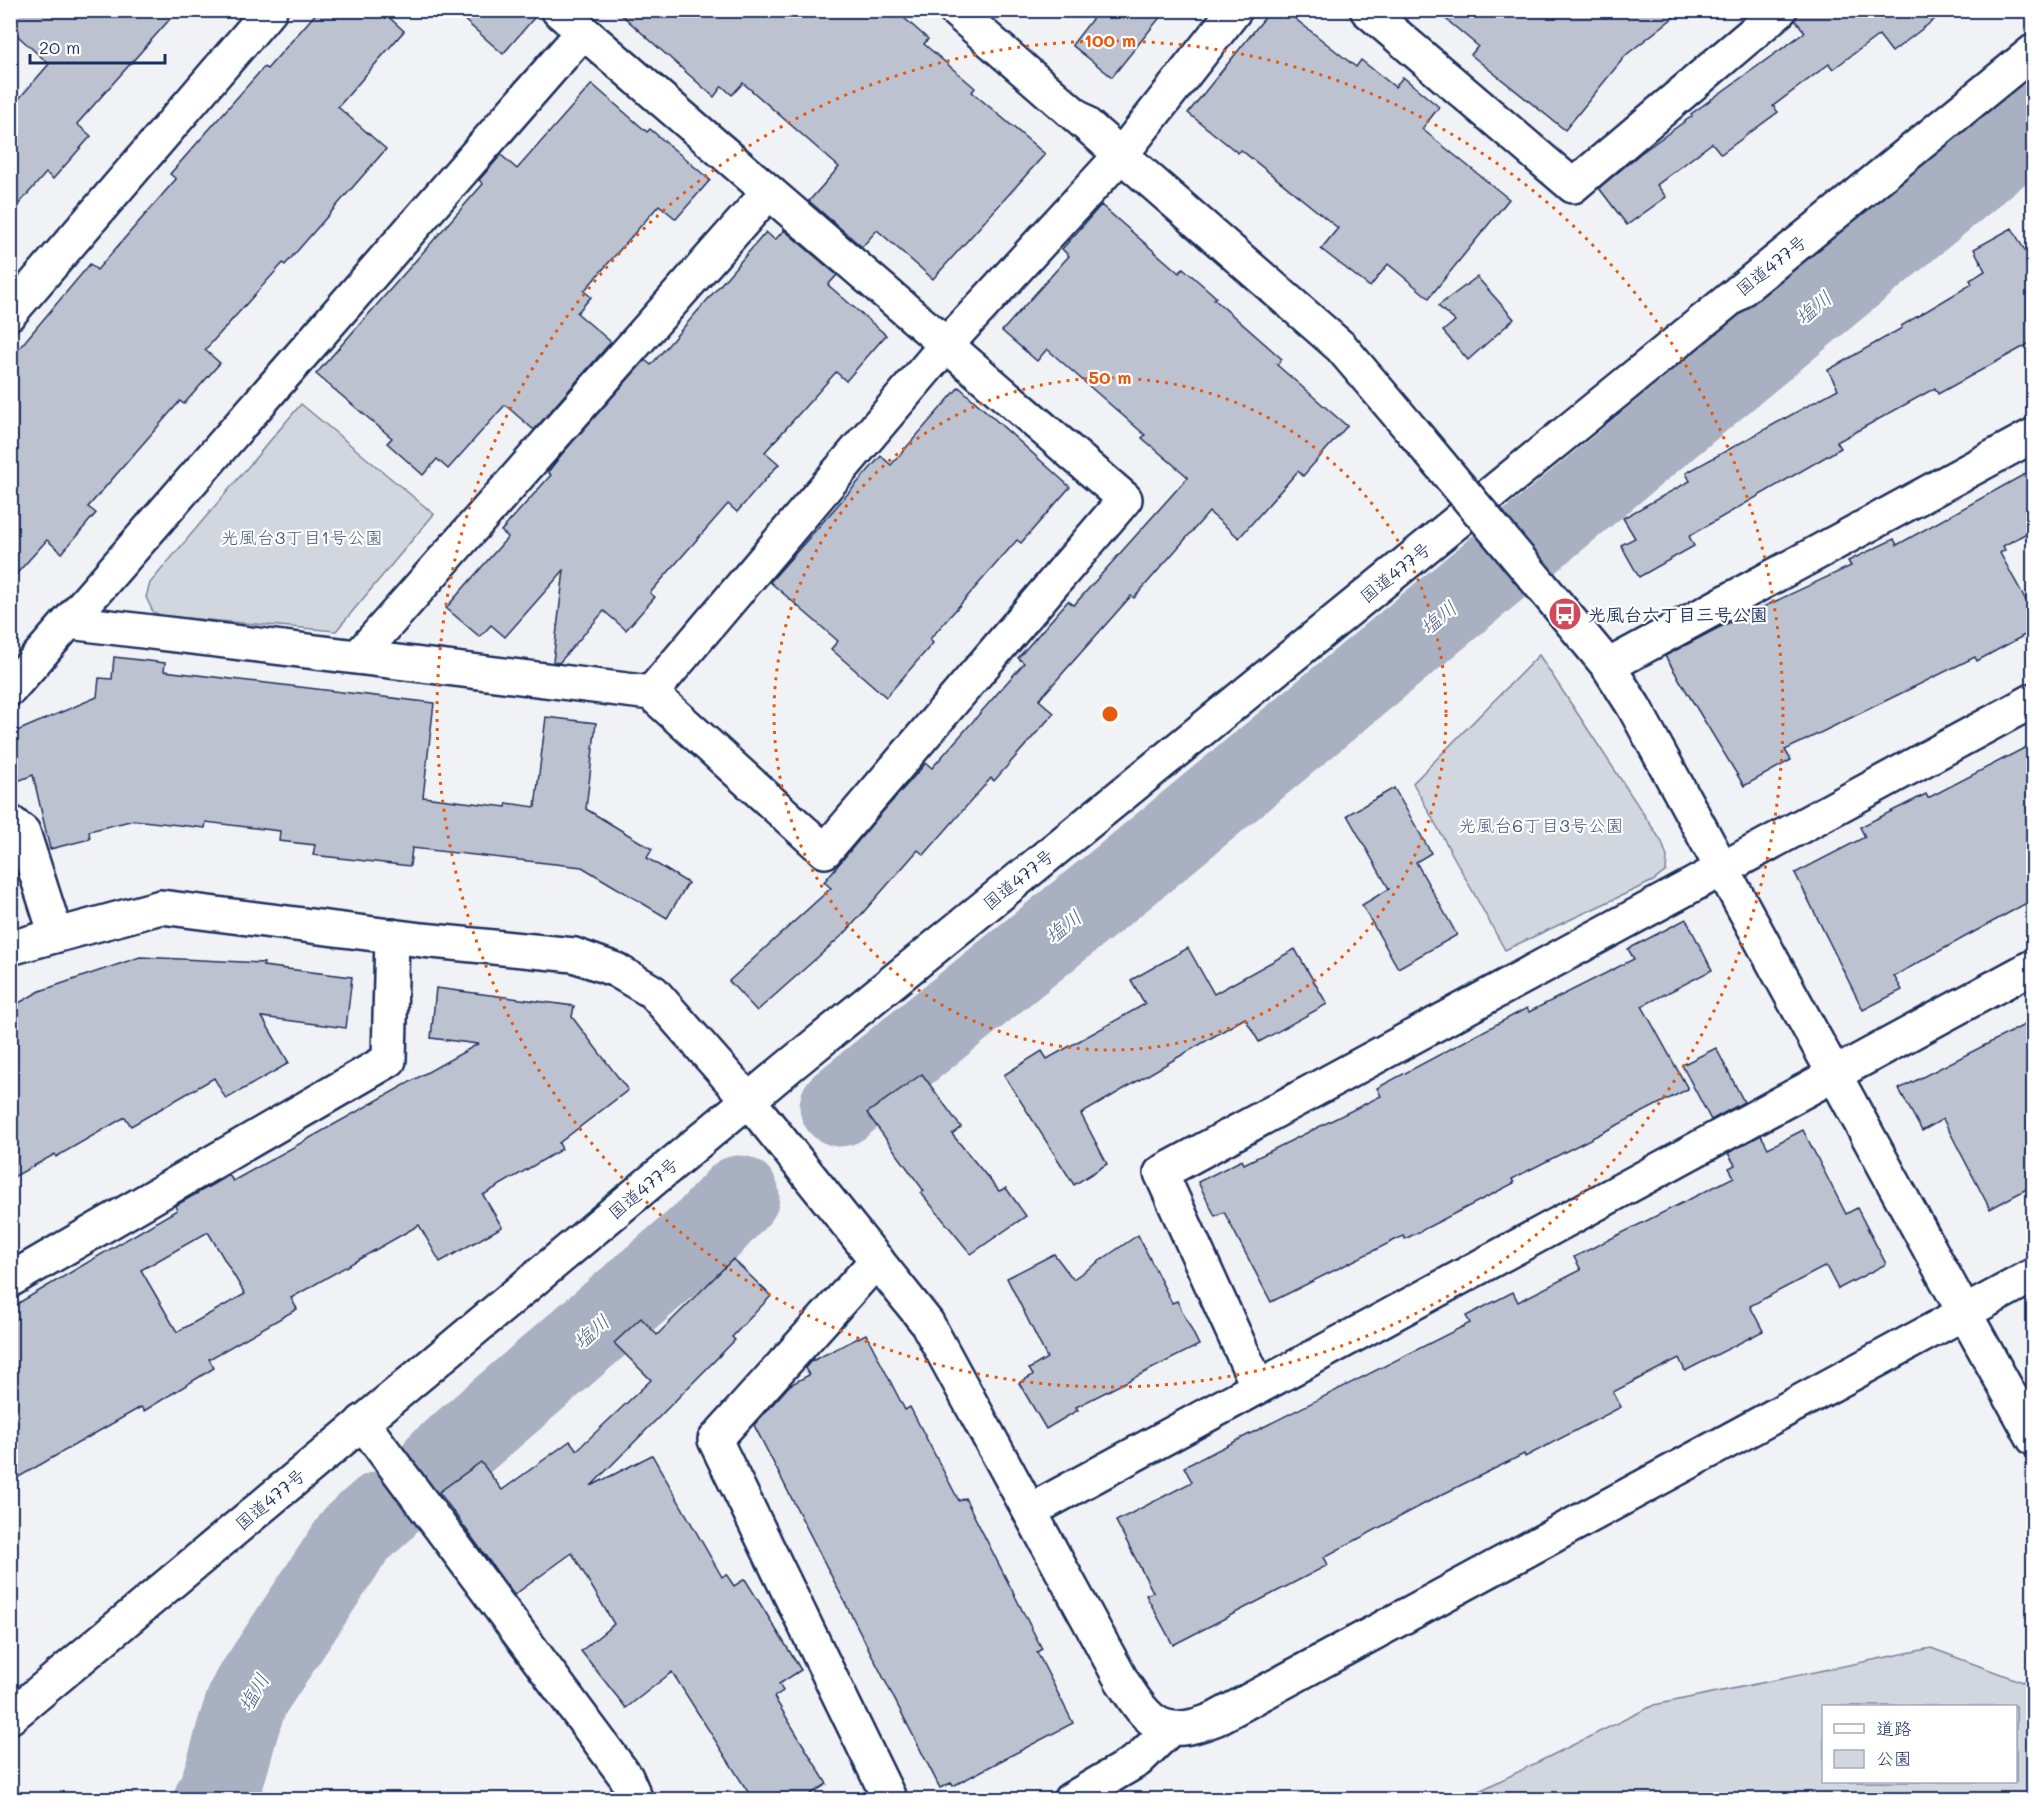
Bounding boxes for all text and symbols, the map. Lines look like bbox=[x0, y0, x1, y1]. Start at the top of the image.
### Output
scale bar bbox=[30, 27, 165, 65]
text: 100 m bbox=[1084, 28, 1136, 52]
text: 20 m bbox=[39, 35, 80, 59]
street label: 国道477号 bbox=[1731, 229, 1811, 301]
water label: 塩川 bbox=[1789, 284, 1837, 330]
text: 50 m bbox=[1089, 365, 1131, 389]
park label: 光風台3丁目1号公園 bbox=[221, 525, 383, 549]
street label: 国道477号 bbox=[1355, 536, 1435, 608]
water label: 塩川 bbox=[1414, 594, 1462, 640]
bus stop icon: 光風台六丁目三号公園 bbox=[1547, 596, 1583, 632]
place label: 光風台六丁目三号公園 bbox=[1588, 602, 1768, 626]
centre of rings bbox=[1100, 704, 1120, 724]
park label: 光風台6丁目3号公園 bbox=[1458, 813, 1624, 837]
street label: 国道477号 bbox=[978, 843, 1058, 915]
water label: 塩川 bbox=[1039, 903, 1087, 949]
street label: 国道477号 bbox=[603, 1152, 683, 1224]
water label: 塩川 bbox=[567, 1308, 615, 1354]
street label: 国道477号 bbox=[230, 1463, 310, 1535]
water label: 塩川 bbox=[232, 1668, 274, 1716]
legend bbox=[1822, 1705, 2017, 1783]
text: 道路 bbox=[1876, 1716, 1912, 1740]
text: 公園 bbox=[1876, 1746, 1912, 1770]

